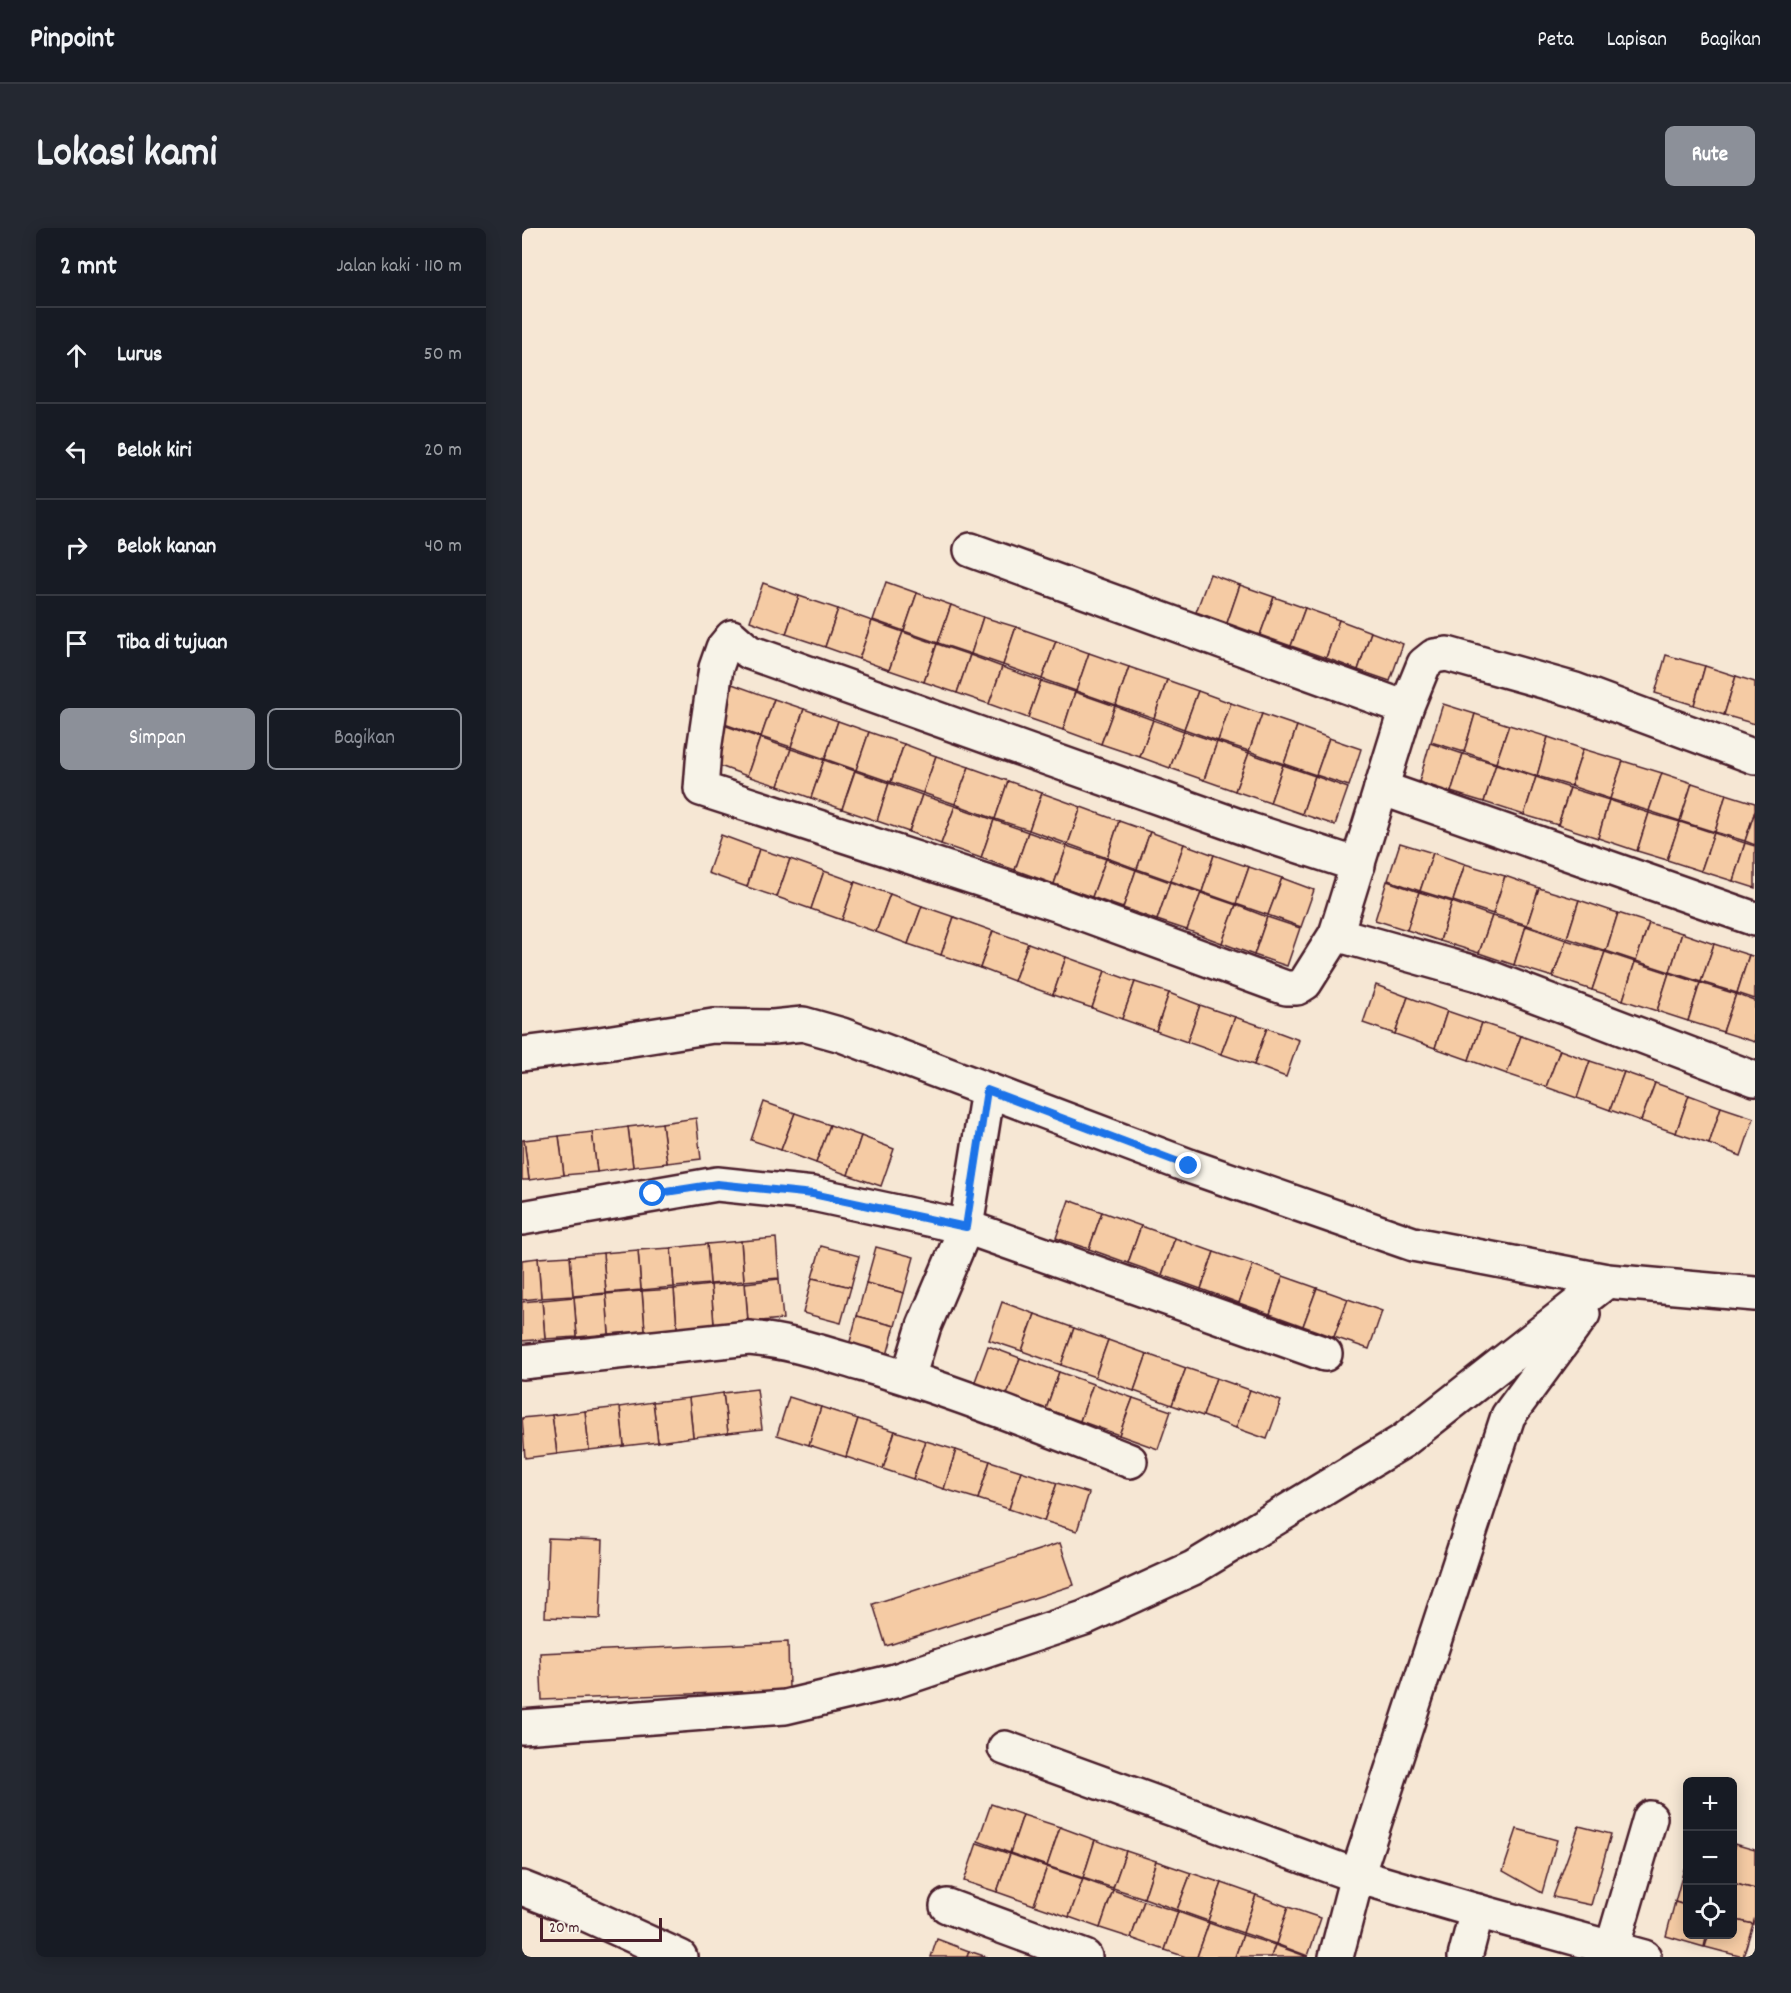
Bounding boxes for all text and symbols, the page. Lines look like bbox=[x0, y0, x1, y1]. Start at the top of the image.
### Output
text: Pinpoint bbox=[30, 21, 115, 61]
text: Peta bbox=[1537, 26, 1574, 56]
text: Lapisan bbox=[1607, 26, 1667, 56]
text: Bagikan bbox=[1700, 26, 1761, 56]
text: Lokasi kami bbox=[36, 126, 217, 186]
button: Rute bbox=[1665, 126, 1755, 186]
text: 2 mnt bbox=[60, 249, 117, 286]
text: Jalan kaki · 110 m bbox=[336, 253, 462, 281]
icon: ahead bbox=[60, 339, 93, 372]
text: Lurus bbox=[117, 340, 162, 371]
text: 50 m bbox=[424, 341, 462, 369]
icon: left bbox=[60, 435, 93, 468]
text: Belok kiri bbox=[117, 436, 191, 467]
text: 20 m bbox=[424, 437, 462, 465]
icon: right bbox=[60, 531, 93, 564]
text: Belok kanan bbox=[117, 532, 216, 563]
text: 40 m bbox=[424, 533, 462, 561]
icon: arrive bbox=[60, 627, 93, 660]
text: Tiba di tujuan bbox=[117, 628, 227, 659]
button: Simpan bbox=[60, 708, 255, 770]
button: Bagikan bbox=[267, 708, 462, 770]
route end bbox=[1175, 1152, 1201, 1178]
route start bbox=[639, 1180, 665, 1206]
map controls bbox=[1683, 1777, 1737, 1939]
button: + bbox=[1683, 1777, 1737, 1831]
button: − bbox=[1683, 1831, 1737, 1885]
button: locate bbox=[1683, 1885, 1737, 1939]
scale bar bbox=[540, 1915, 662, 1942]
text: 20 m bbox=[549, 1917, 579, 1940]

